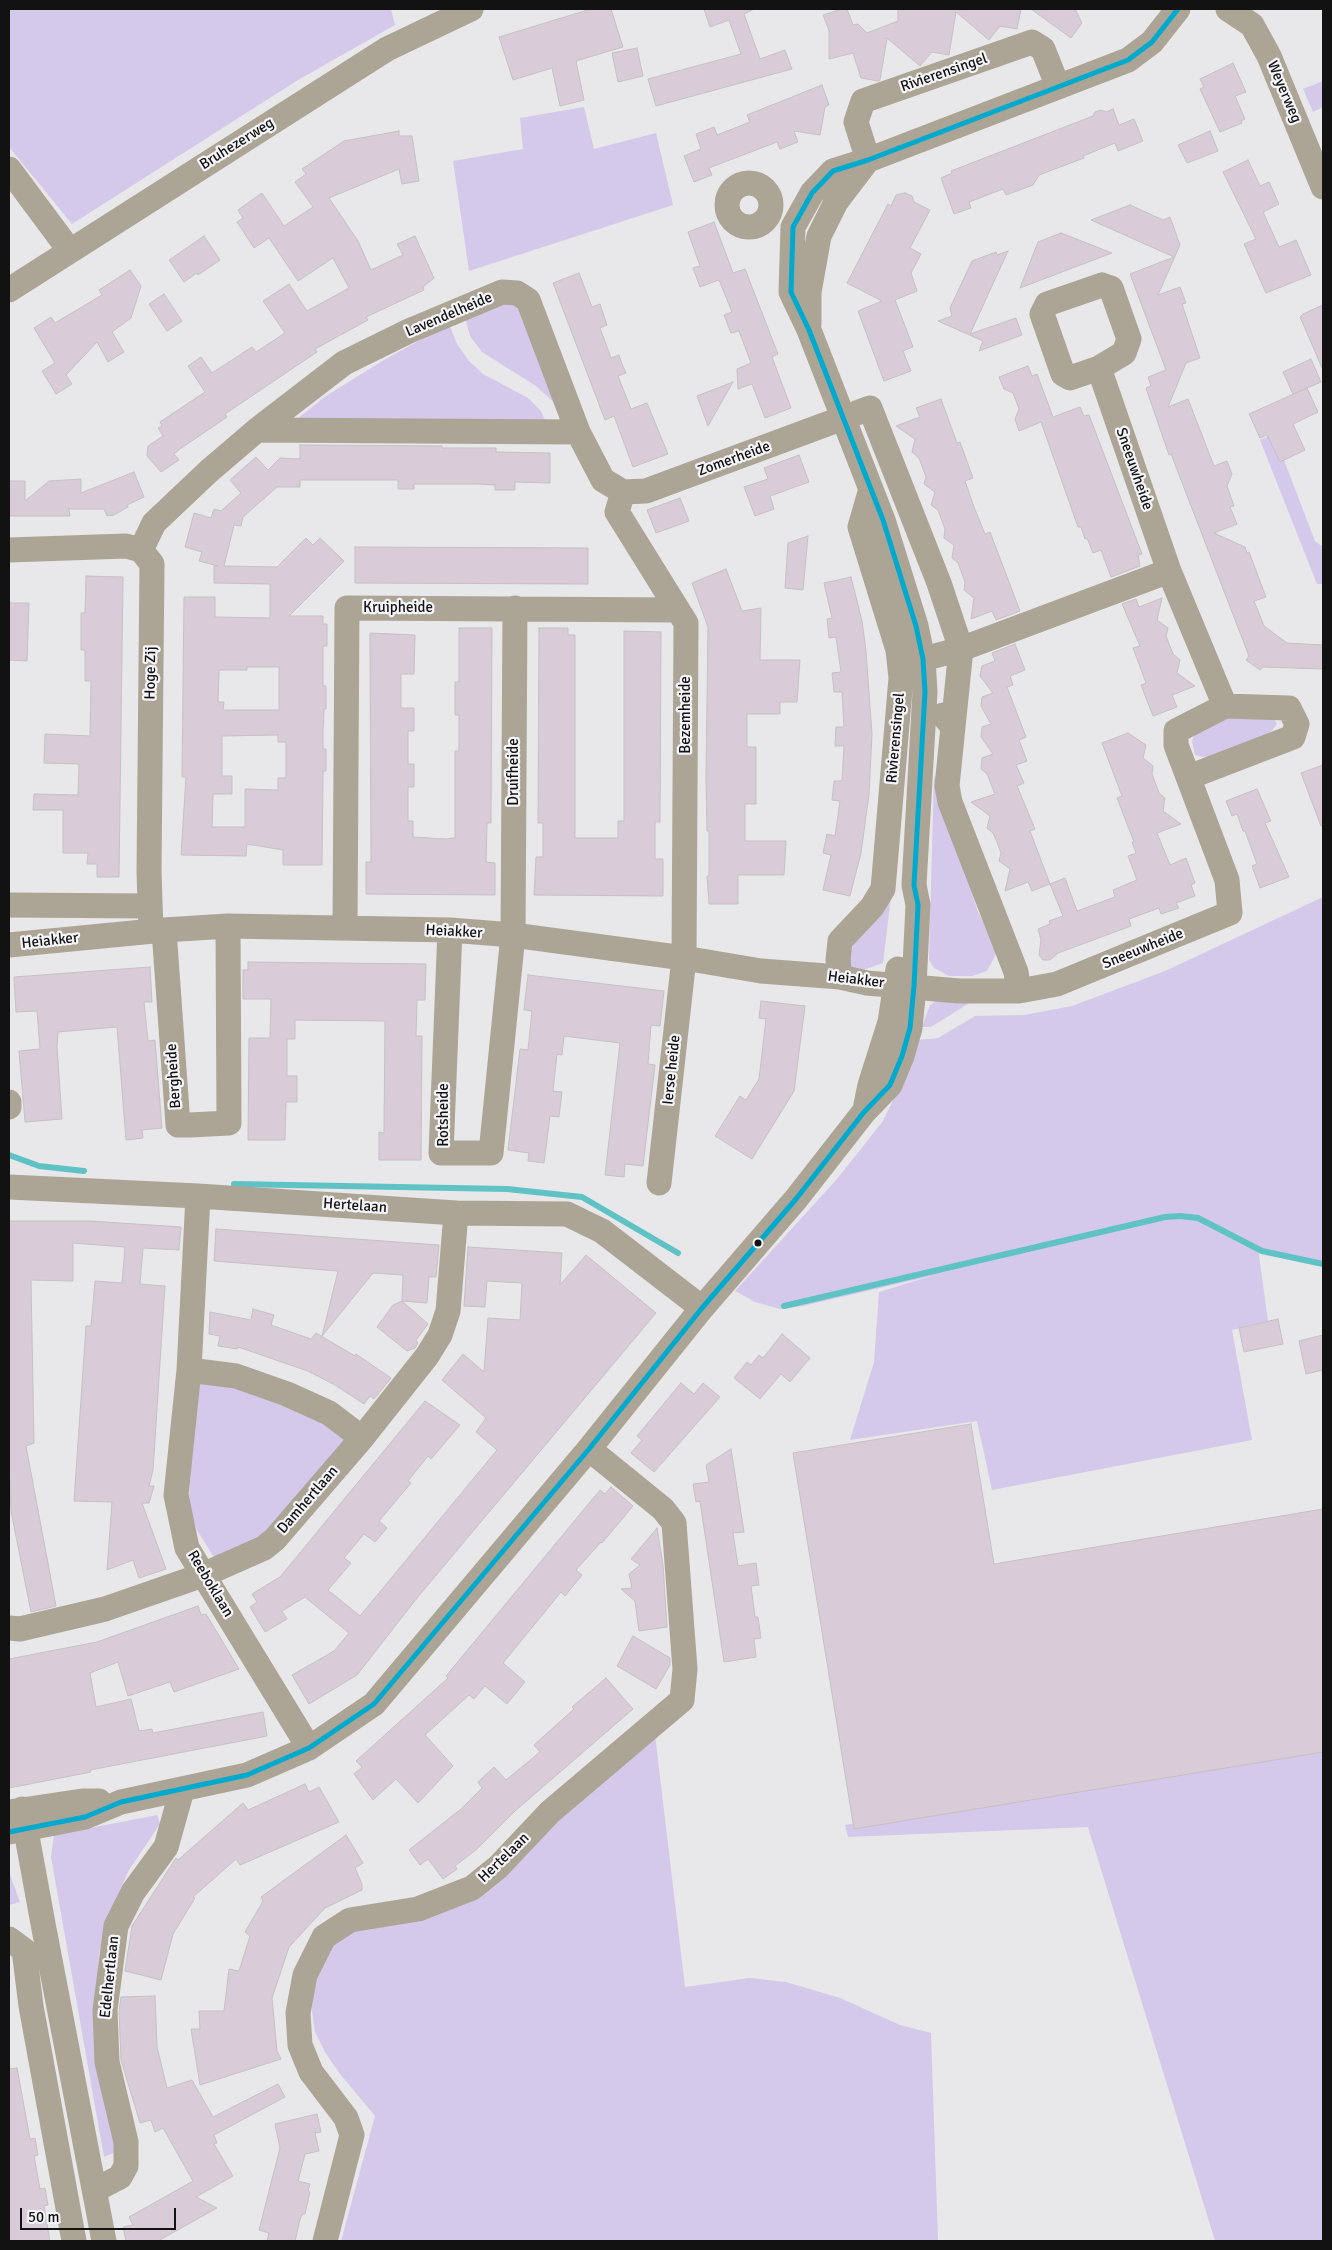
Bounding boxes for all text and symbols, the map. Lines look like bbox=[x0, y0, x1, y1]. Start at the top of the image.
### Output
street label: Rivierensingel bbox=[898, 50, 990, 96]
street label: Weyerweg bbox=[1263, 58, 1305, 126]
street label: Bruhezerweg bbox=[197, 114, 277, 174]
street label: Lavendelheide bbox=[403, 289, 495, 341]
street label: Sneeuwheide bbox=[1112, 426, 1156, 512]
street label: Zomerheide bbox=[695, 438, 773, 480]
street label: Kruipheide bbox=[363, 599, 433, 617]
street label: Hoge Zij bbox=[142, 646, 160, 700]
street label: Bezemheide bbox=[677, 676, 695, 754]
street label: Rivierensingel bbox=[883, 692, 909, 784]
street label: Druifheide bbox=[505, 738, 523, 806]
street label: Heiakker bbox=[425, 922, 483, 942]
street label: Sneeuwheide bbox=[1100, 925, 1186, 973]
street label: Heiakker bbox=[21, 929, 79, 953]
street label: Heiakker bbox=[827, 968, 885, 992]
street label: Ierse heide bbox=[659, 1034, 685, 1106]
street label: Bergheide bbox=[163, 1043, 185, 1109]
street label: Rotsheide bbox=[435, 1083, 453, 1147]
street label: Hertelaan bbox=[323, 1195, 387, 1217]
unlabelled marker bbox=[753, 1238, 763, 1248]
street label: Damhertlaan bbox=[274, 1463, 342, 1537]
street label: Reeboklaan bbox=[183, 1547, 237, 1621]
street label: Hertelaan bbox=[475, 1829, 533, 1887]
street label: Edelhertlaan bbox=[97, 1935, 123, 2019]
scale bar bbox=[22, 2198, 179, 2230]
text: 50 m bbox=[28, 2208, 59, 2226]

